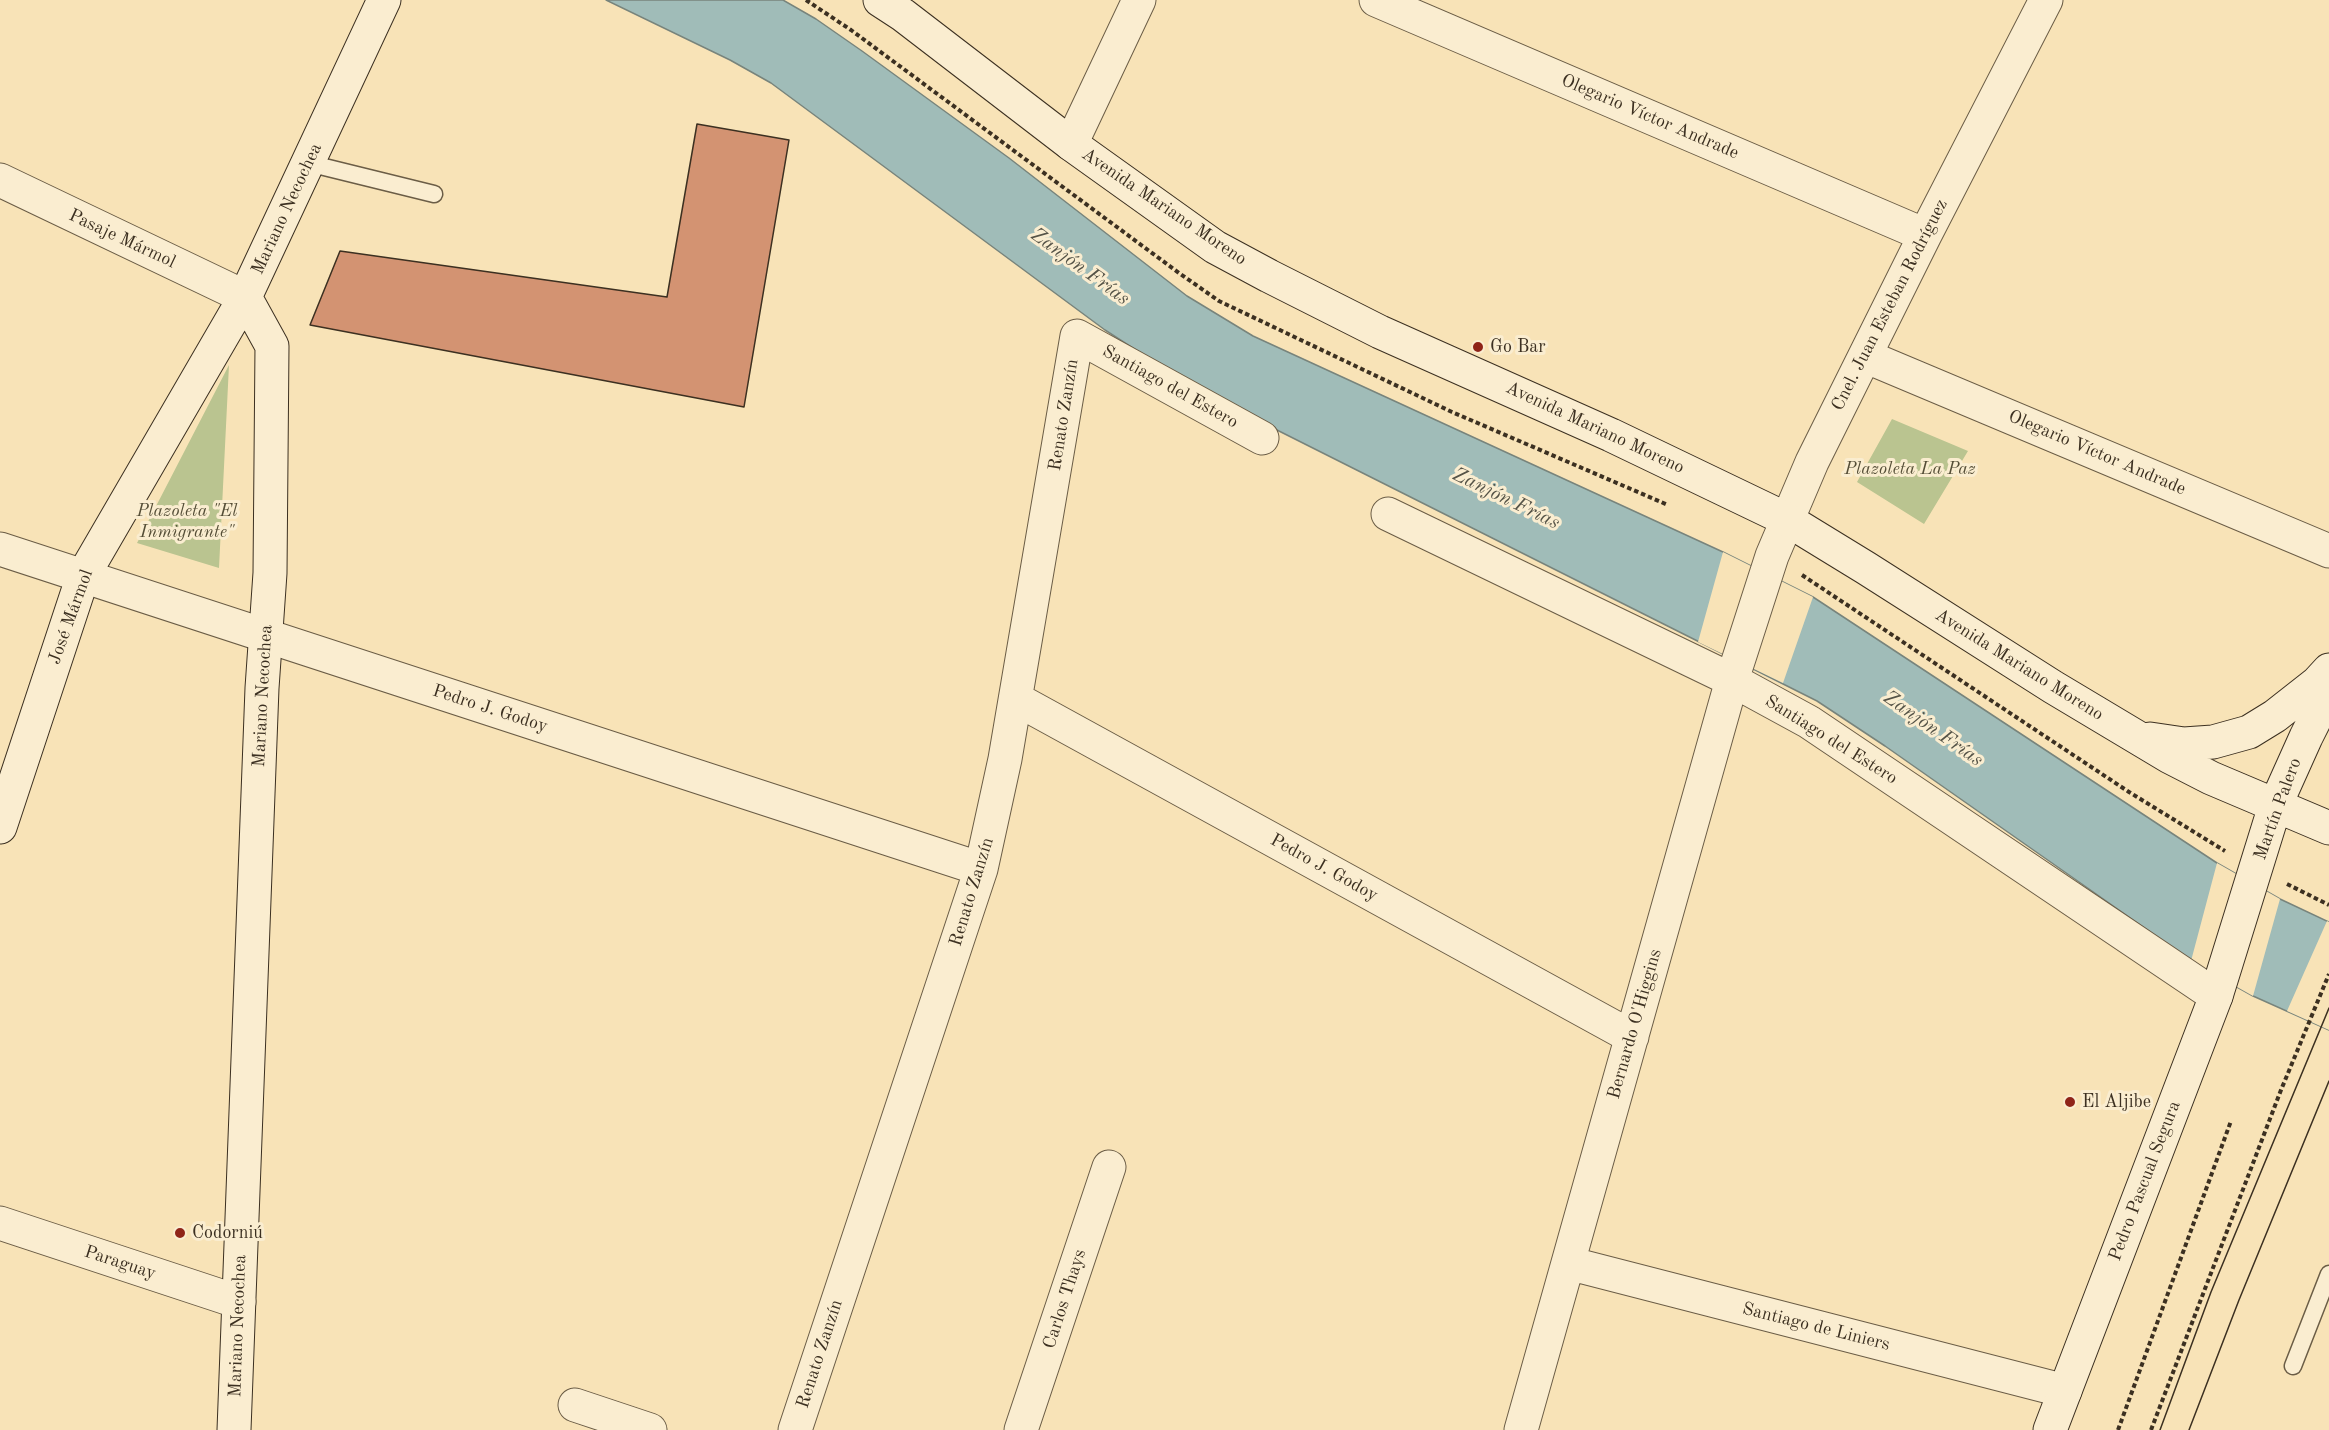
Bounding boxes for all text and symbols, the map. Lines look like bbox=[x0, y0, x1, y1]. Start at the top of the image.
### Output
street label: Olegario Víctor Andrade bbox=[1558, 70, 1742, 164]
street label: Mariano Necochea bbox=[247, 140, 327, 278]
street label: Avenida Mariano Moreno bbox=[1077, 144, 1251, 270]
street label: Cnel. Juan Esteban Rodríguez bbox=[1827, 196, 1953, 414]
street label: Pasaje Mármol bbox=[65, 205, 179, 273]
water label: Zanjón Frías bbox=[1026, 223, 1134, 311]
place label: Go Bar bbox=[1490, 336, 1546, 358]
marker: Go Bar bbox=[1471, 340, 1485, 354]
street label: Santiago del Estero bbox=[1098, 341, 1242, 433]
street label: Renato Zanzín bbox=[1045, 358, 1083, 472]
street label: Avenida Mariano Moreno bbox=[1502, 377, 1688, 479]
street label: Olegario Víctor Andrade bbox=[2005, 406, 2189, 500]
park label: Plazoleta La Paz bbox=[1844, 458, 1976, 480]
water label: Zanjón Frías bbox=[1448, 463, 1564, 535]
park label: Plazoleta "El Inmigrante" bbox=[137, 500, 237, 542]
street label: José Mármol bbox=[44, 567, 98, 667]
street label: Avenida Mariano Moreno bbox=[1931, 604, 2107, 726]
street label: Mariano Necochea bbox=[248, 624, 278, 768]
street label: Pedro J. Godoy bbox=[430, 680, 550, 738]
water label: Zanjón Frías bbox=[1878, 686, 1988, 772]
street label: Santiago del Estero bbox=[1761, 691, 1901, 789]
street label: Martín Palero bbox=[2250, 755, 2306, 863]
street label: Pedro J. Godoy bbox=[1266, 829, 1382, 907]
street label: Renato Zanzín bbox=[945, 835, 999, 949]
street label: Bernardo O'Higgins bbox=[1603, 946, 1667, 1102]
place label: El Aljibe bbox=[2082, 1091, 2151, 1113]
marker: El Aljibe bbox=[2063, 1095, 2077, 1109]
street label: Pedro Pascual Segura bbox=[2104, 1098, 2186, 1264]
place label: Codorniú bbox=[192, 1222, 263, 1244]
marker: Codorniú bbox=[173, 1226, 187, 1240]
street label: Paraguay bbox=[81, 1241, 159, 1285]
street label: Carlos Thays bbox=[1039, 1246, 1091, 1352]
street label: Mariano Necochea bbox=[225, 1254, 251, 1398]
street label: Renato Zanzín bbox=[792, 1297, 848, 1411]
street label: Santiago de Liniers bbox=[1740, 1298, 1892, 1356]

